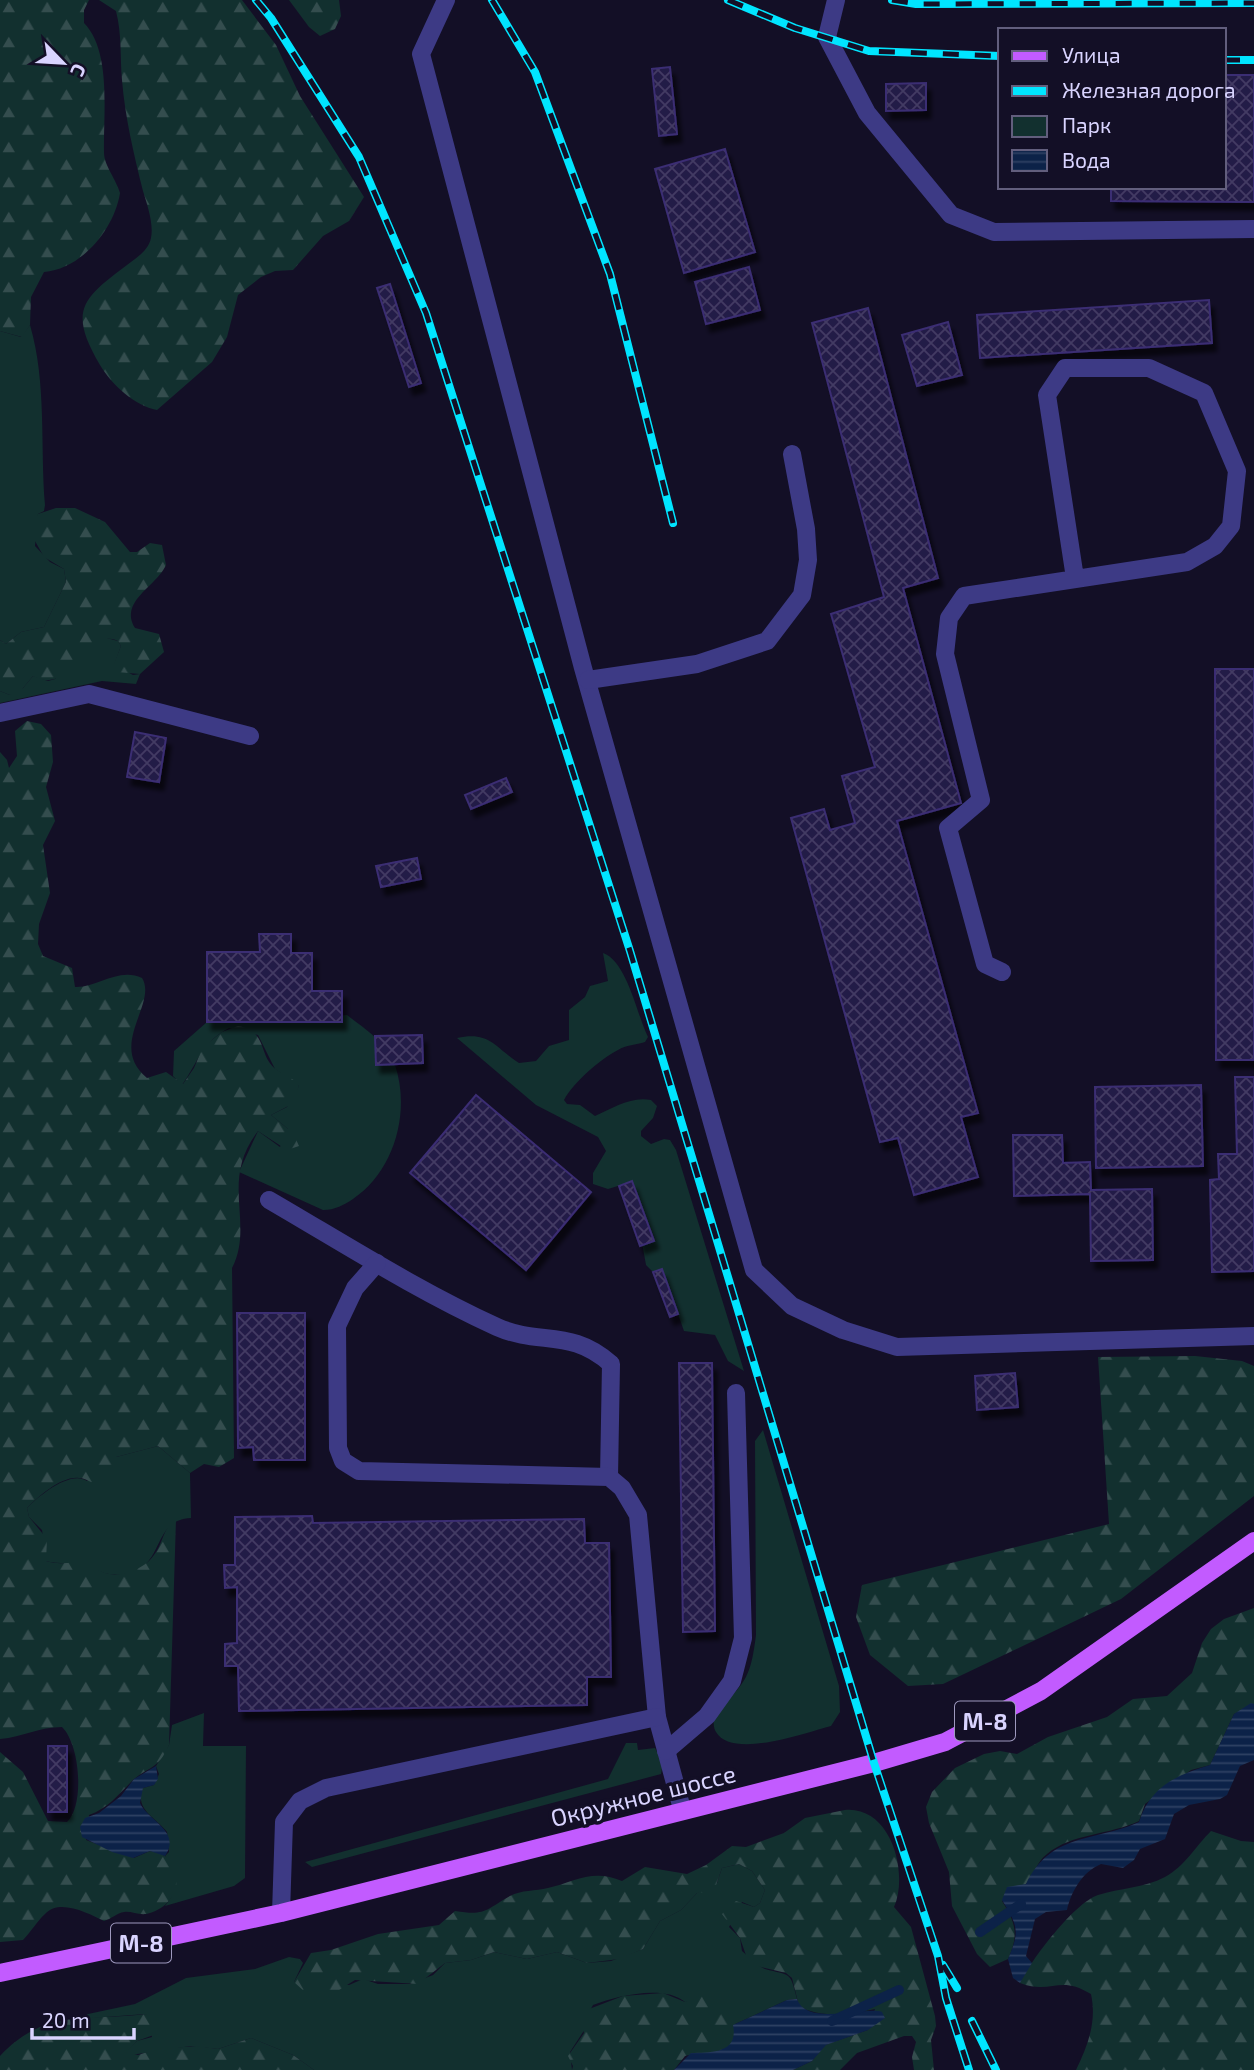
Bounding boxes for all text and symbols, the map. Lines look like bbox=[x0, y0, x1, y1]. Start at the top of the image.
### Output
north arrow bbox=[28, 28, 98, 98]
legend bbox=[998, 28, 1226, 189]
text: Улица bbox=[1062, 42, 1121, 67]
text: С bbox=[66, 60, 92, 80]
text: Железная дорога bbox=[1062, 77, 1235, 102]
text: Парк bbox=[1062, 112, 1111, 137]
text: Вода bbox=[1062, 147, 1111, 172]
road number: М-8 bbox=[955, 1702, 1015, 1740]
street label: Окружное шоссе bbox=[547, 1758, 739, 1833]
road number: М-8 bbox=[111, 1924, 171, 1962]
scale bar bbox=[32, 1996, 133, 2040]
text: 20 m bbox=[42, 2007, 90, 2032]

